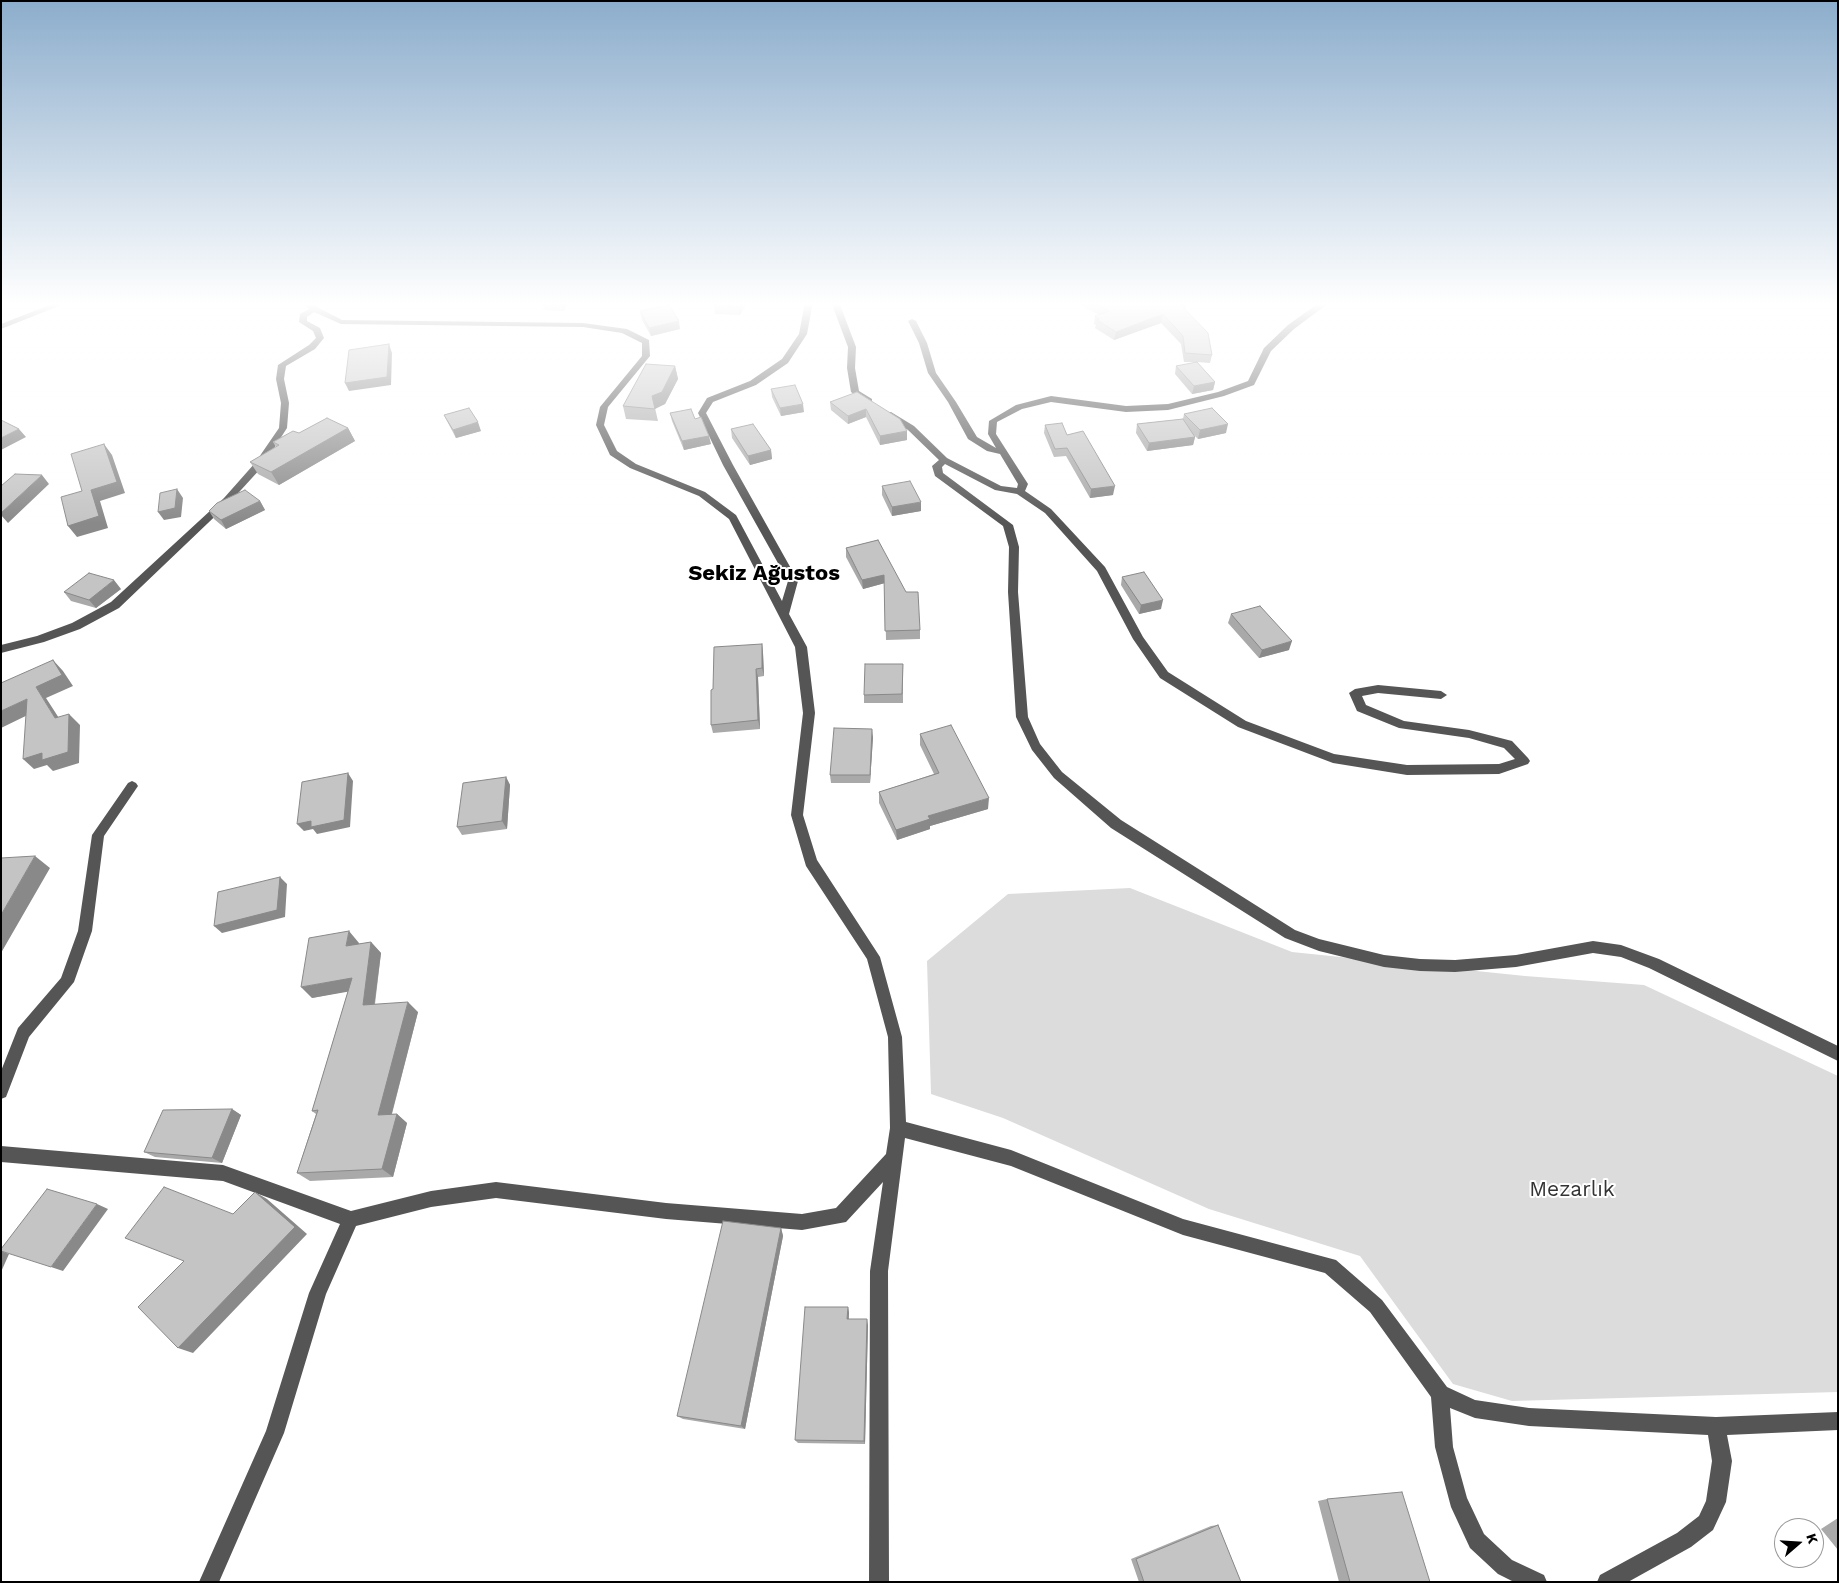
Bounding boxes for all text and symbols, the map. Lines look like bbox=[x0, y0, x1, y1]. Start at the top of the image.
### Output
district label: Sekiz Ağustos bbox=[688, 561, 840, 587]
park label: Mezarlık bbox=[1529, 1177, 1615, 1203]
north arrow bbox=[1774, 1518, 1824, 1568]
text: K bbox=[1803, 1531, 1821, 1546]

